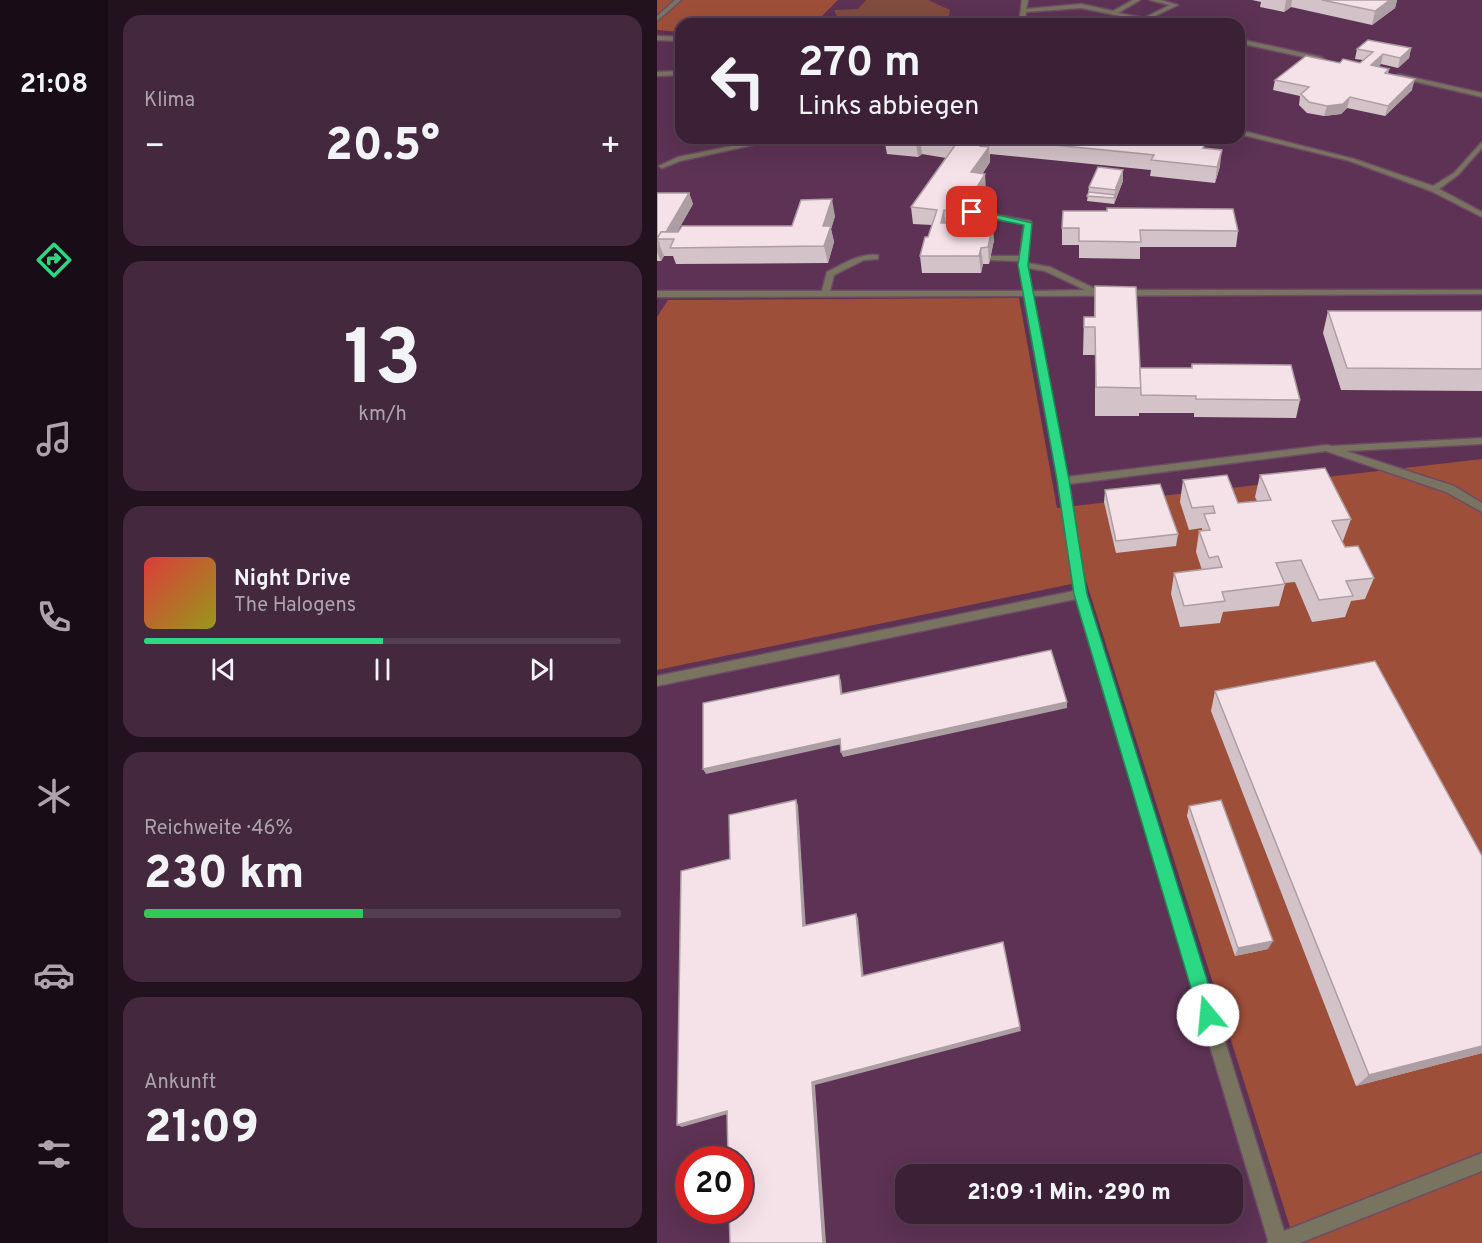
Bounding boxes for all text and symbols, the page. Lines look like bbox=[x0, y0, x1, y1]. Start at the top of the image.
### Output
text: 270 m bbox=[798, 38, 921, 91]
icon: left bbox=[699, 42, 777, 120]
text: 21:08 bbox=[20, 68, 88, 102]
text: Klima bbox=[144, 88, 195, 114]
text: Links abbiegen bbox=[798, 90, 979, 124]
text: 20.5° bbox=[325, 119, 440, 176]
text: − bbox=[144, 127, 165, 169]
text: + bbox=[600, 127, 621, 169]
pin bbox=[946, 186, 997, 237]
icon: arrive bbox=[955, 195, 988, 228]
icon: directions bbox=[33, 239, 75, 281]
text: 13 bbox=[344, 313, 421, 412]
text: km/h bbox=[358, 402, 407, 428]
icon: music bbox=[33, 418, 75, 460]
text: Night Drive bbox=[234, 566, 351, 593]
text: The Halogens bbox=[234, 593, 356, 619]
icon: phone bbox=[33, 596, 75, 638]
icon: previous bbox=[207, 653, 240, 686]
icon: pause bbox=[366, 653, 399, 686]
icon: next bbox=[525, 653, 558, 686]
icon: climate bbox=[33, 775, 75, 817]
text: Reichweite · 46% bbox=[144, 816, 293, 842]
text: 230 km bbox=[144, 847, 304, 904]
icon: car bbox=[33, 954, 75, 996]
position arrow bbox=[1176, 983, 1240, 1047]
text: Ankunft bbox=[144, 1070, 216, 1096]
text: 21:09 bbox=[144, 1101, 259, 1158]
icon: filters bbox=[33, 1133, 75, 1175]
speed limit sign: 20 bbox=[675, 1146, 753, 1224]
text: 21:09 · 1 Min. · 290 m bbox=[967, 1180, 1171, 1207]

